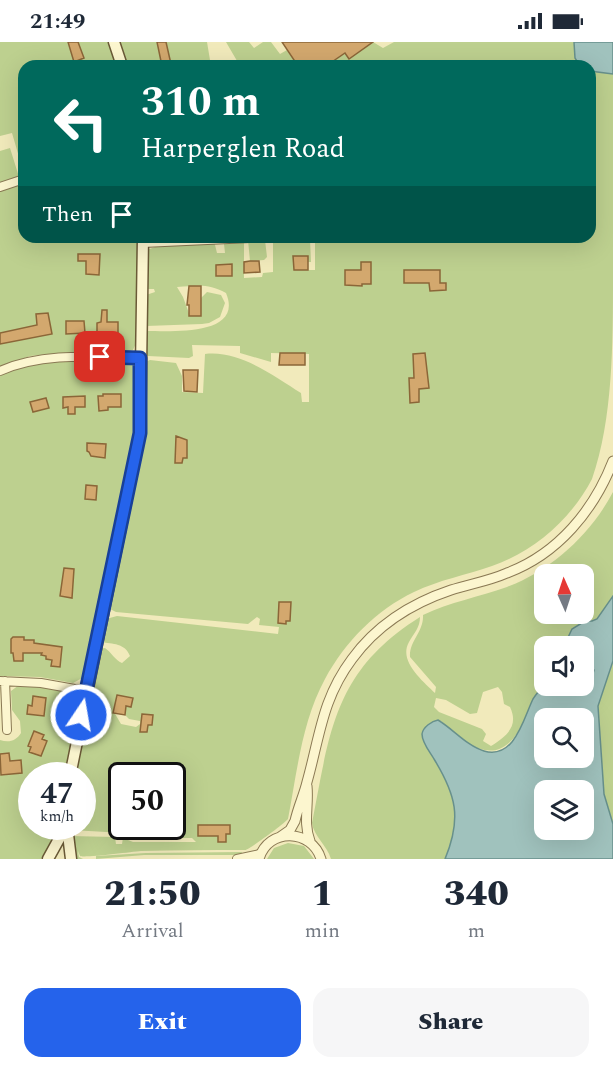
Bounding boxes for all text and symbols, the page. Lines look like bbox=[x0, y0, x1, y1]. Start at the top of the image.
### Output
text: 21:49 bbox=[30, 5, 85, 38]
text: 310 m bbox=[141, 71, 260, 134]
icon: left bbox=[42, 84, 120, 162]
text: Harperglen Road bbox=[141, 128, 345, 170]
text: Then bbox=[42, 198, 93, 231]
icon: arrive bbox=[105, 198, 138, 231]
pin bbox=[74, 331, 125, 382]
icon: arrive bbox=[83, 340, 116, 373]
north arrow bbox=[534, 564, 594, 624]
map controls bbox=[534, 564, 594, 840]
button: sound bbox=[534, 636, 594, 696]
position arrow bbox=[49, 683, 113, 747]
button: search bbox=[534, 708, 594, 768]
speed limit sign: 50 bbox=[108, 762, 186, 840]
text: 47 bbox=[40, 771, 74, 817]
button: layers bbox=[534, 780, 594, 840]
text: km/h bbox=[40, 805, 74, 828]
text: 21:50 bbox=[104, 867, 201, 922]
text: 1 bbox=[312, 867, 333, 922]
text: 340 bbox=[444, 867, 509, 922]
text: Arrival bbox=[121, 916, 184, 946]
text: min bbox=[305, 916, 340, 946]
text: m bbox=[468, 916, 485, 946]
button: Exit bbox=[24, 988, 301, 1057]
button: Share bbox=[313, 988, 589, 1057]

